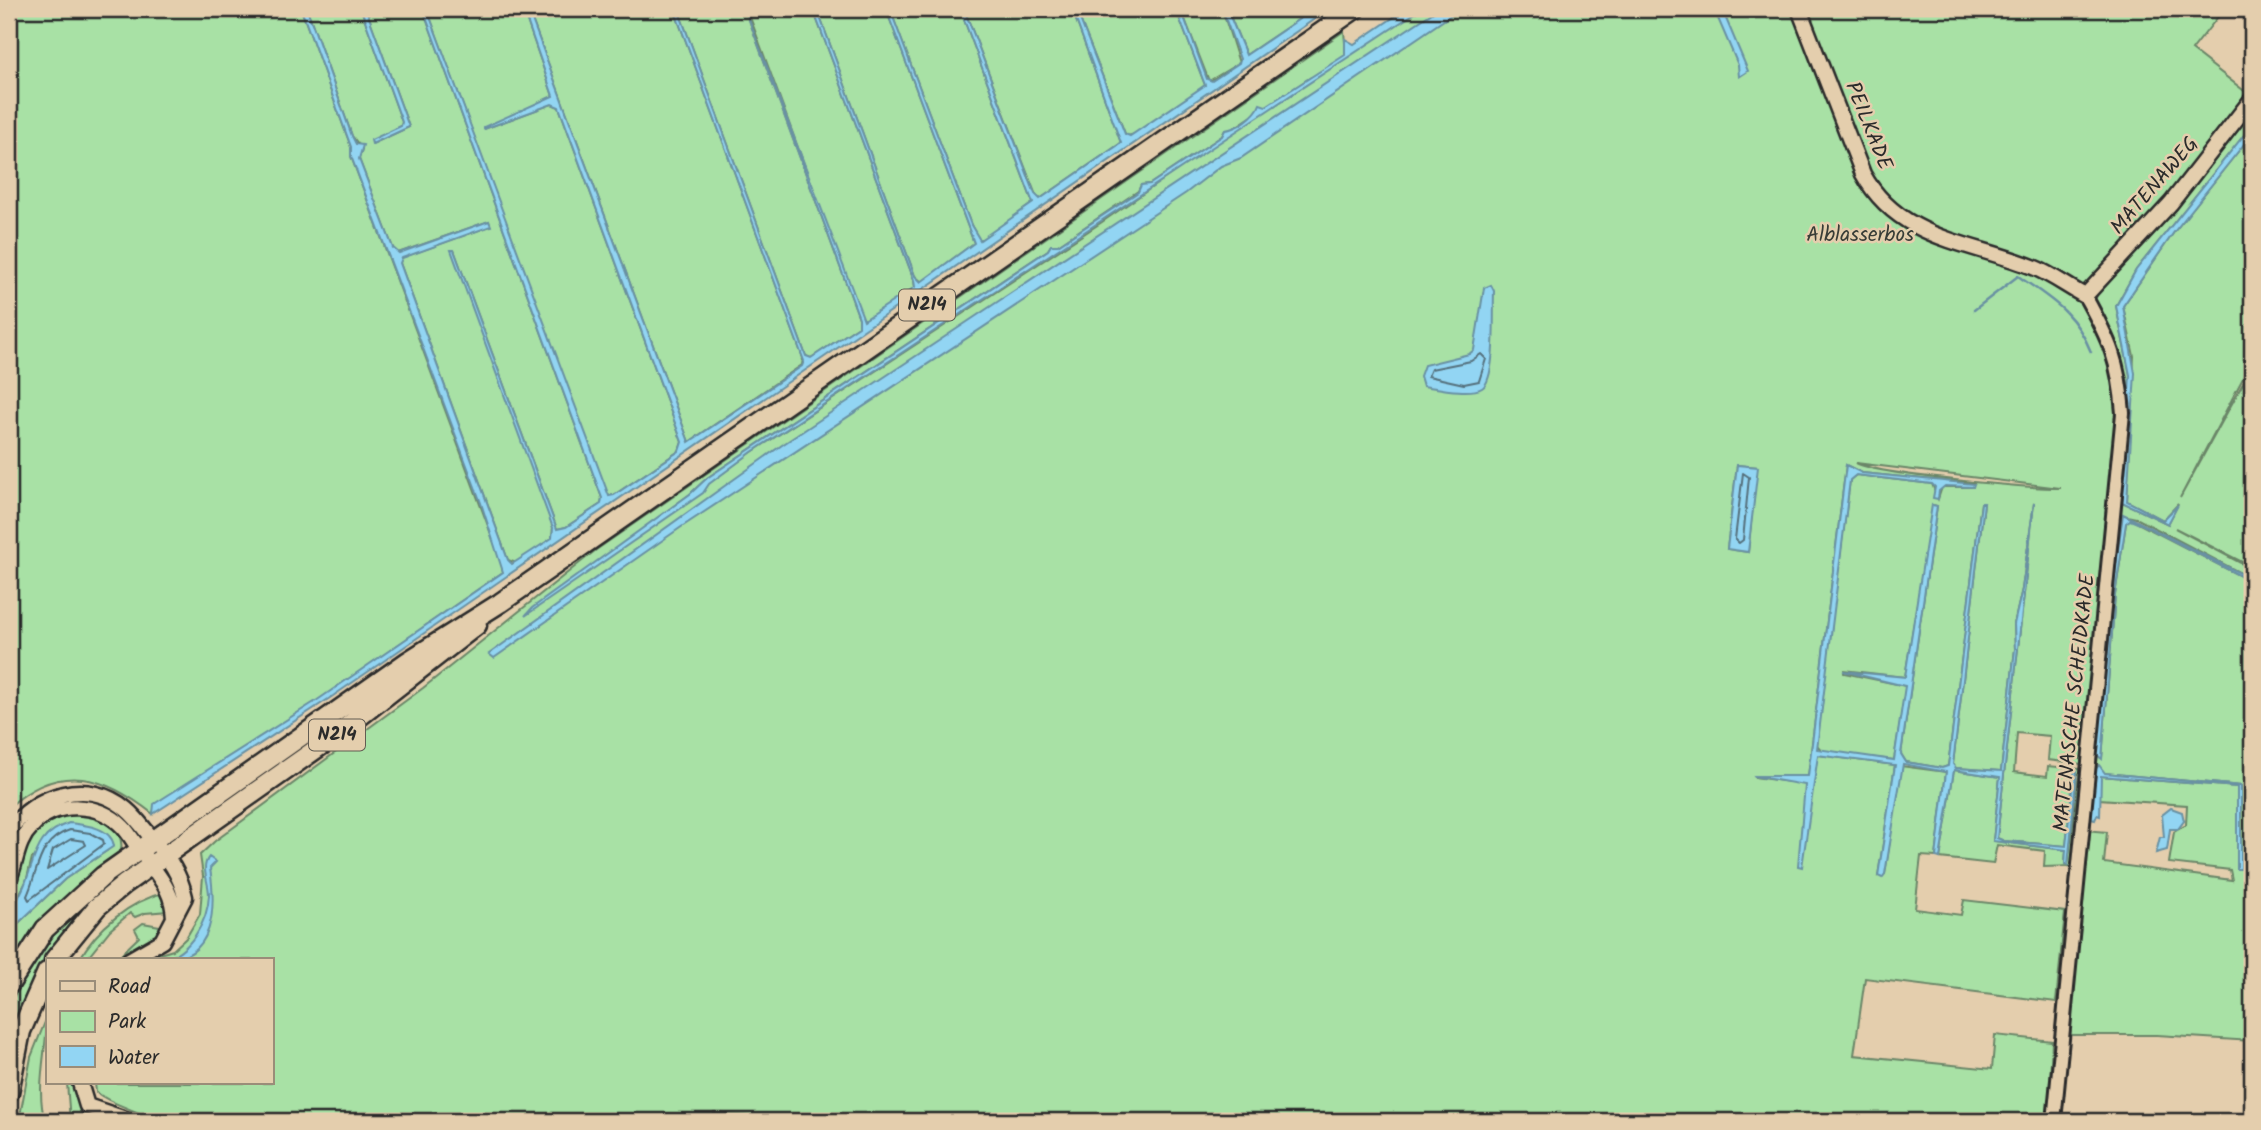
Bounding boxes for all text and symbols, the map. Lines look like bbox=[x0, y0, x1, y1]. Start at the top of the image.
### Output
street label: PEILKADE bbox=[1835, 77, 1901, 176]
street label: MATENAWEG bbox=[2103, 129, 2207, 243]
park label: Alblasserbos bbox=[1806, 219, 1914, 252]
road number: N214 bbox=[899, 290, 955, 320]
street label: MATENASCHE SCHEIDKADE bbox=[2045, 572, 2105, 834]
road number: N214 bbox=[309, 720, 365, 750]
legend bbox=[46, 958, 273, 1084]
text: Road bbox=[108, 971, 151, 1004]
text: Park bbox=[108, 1006, 146, 1039]
text: Water bbox=[108, 1042, 160, 1075]

